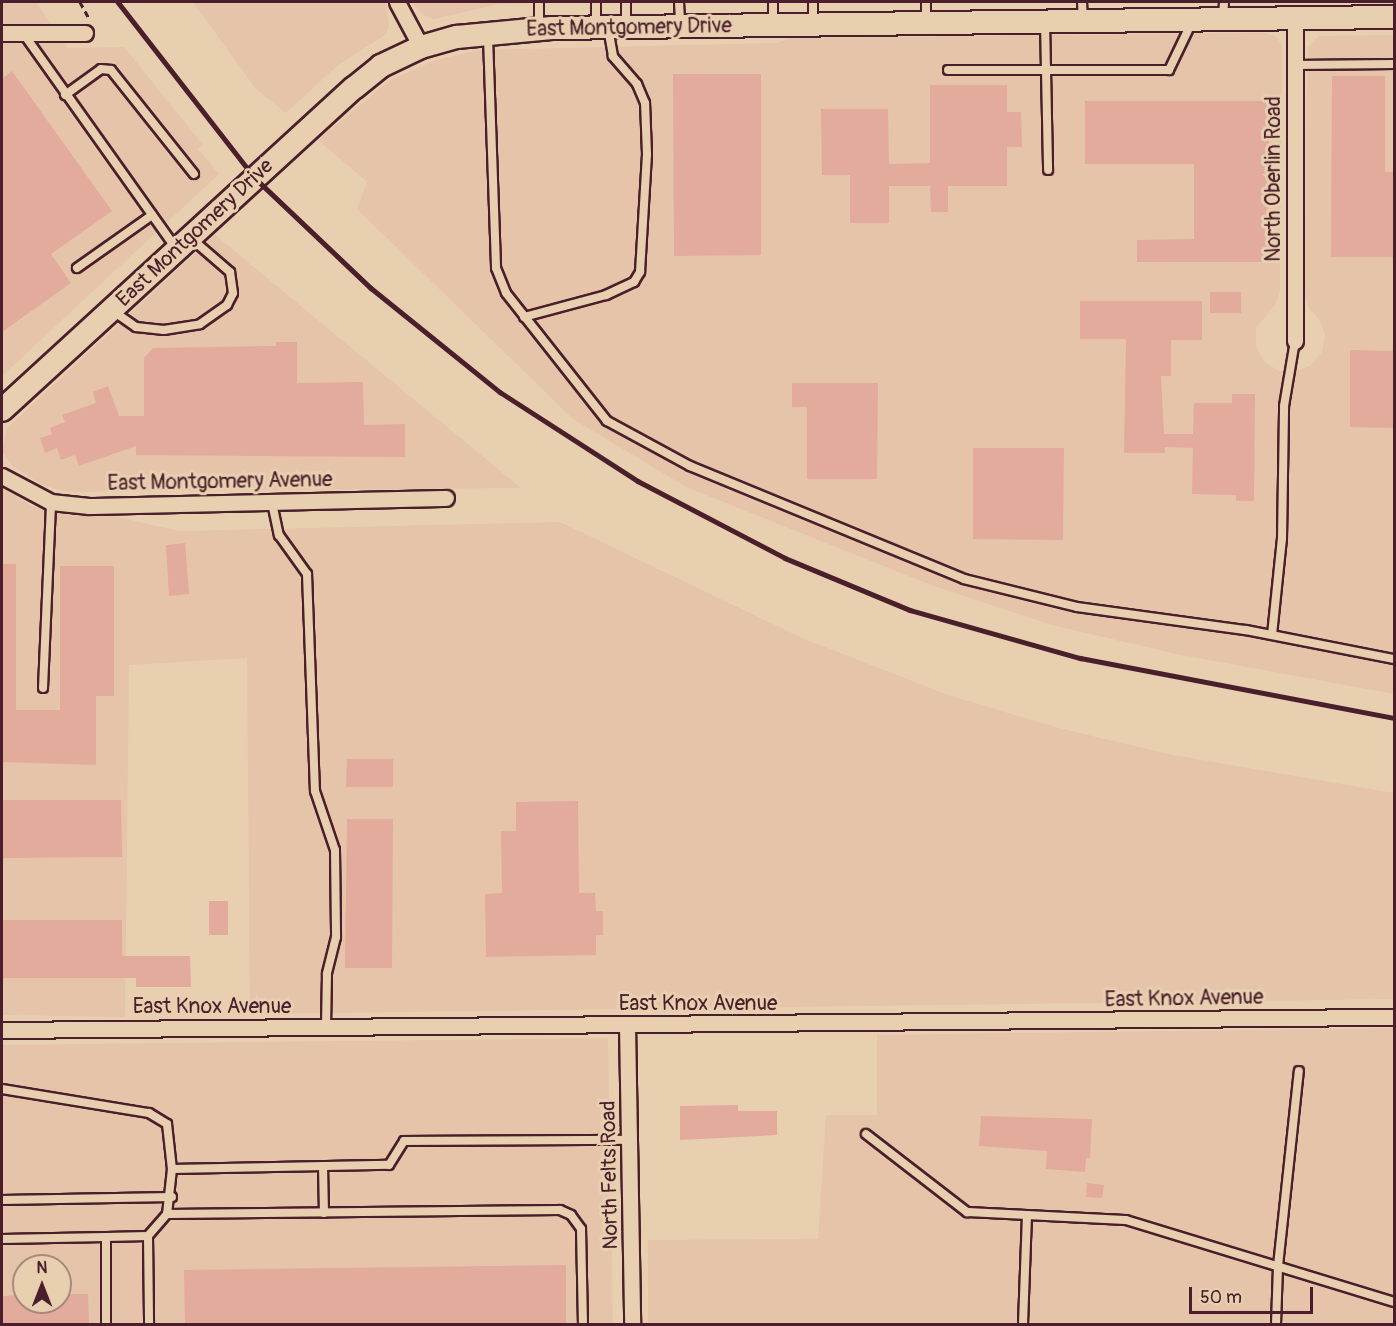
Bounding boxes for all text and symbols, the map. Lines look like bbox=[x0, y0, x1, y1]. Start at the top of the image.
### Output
street label: East Montgomery Drive bbox=[526, 14, 732, 42]
street label: North Oberlin Road bbox=[1261, 96, 1287, 262]
street label: East Montgomery Drive bbox=[111, 154, 279, 312]
street label: East Montgomery Avenue bbox=[107, 467, 333, 497]
street label: East Knox Avenue bbox=[1104, 985, 1264, 1013]
street label: East Knox Avenue bbox=[619, 991, 777, 1017]
street label: East Knox Avenue bbox=[133, 994, 291, 1020]
street label: North Felts Road bbox=[596, 1100, 624, 1250]
north arrow bbox=[12, 1254, 72, 1314]
text: N bbox=[37, 1258, 47, 1278]
scale bar bbox=[1192, 1275, 1316, 1313]
text: 50 m bbox=[1200, 1286, 1242, 1309]

